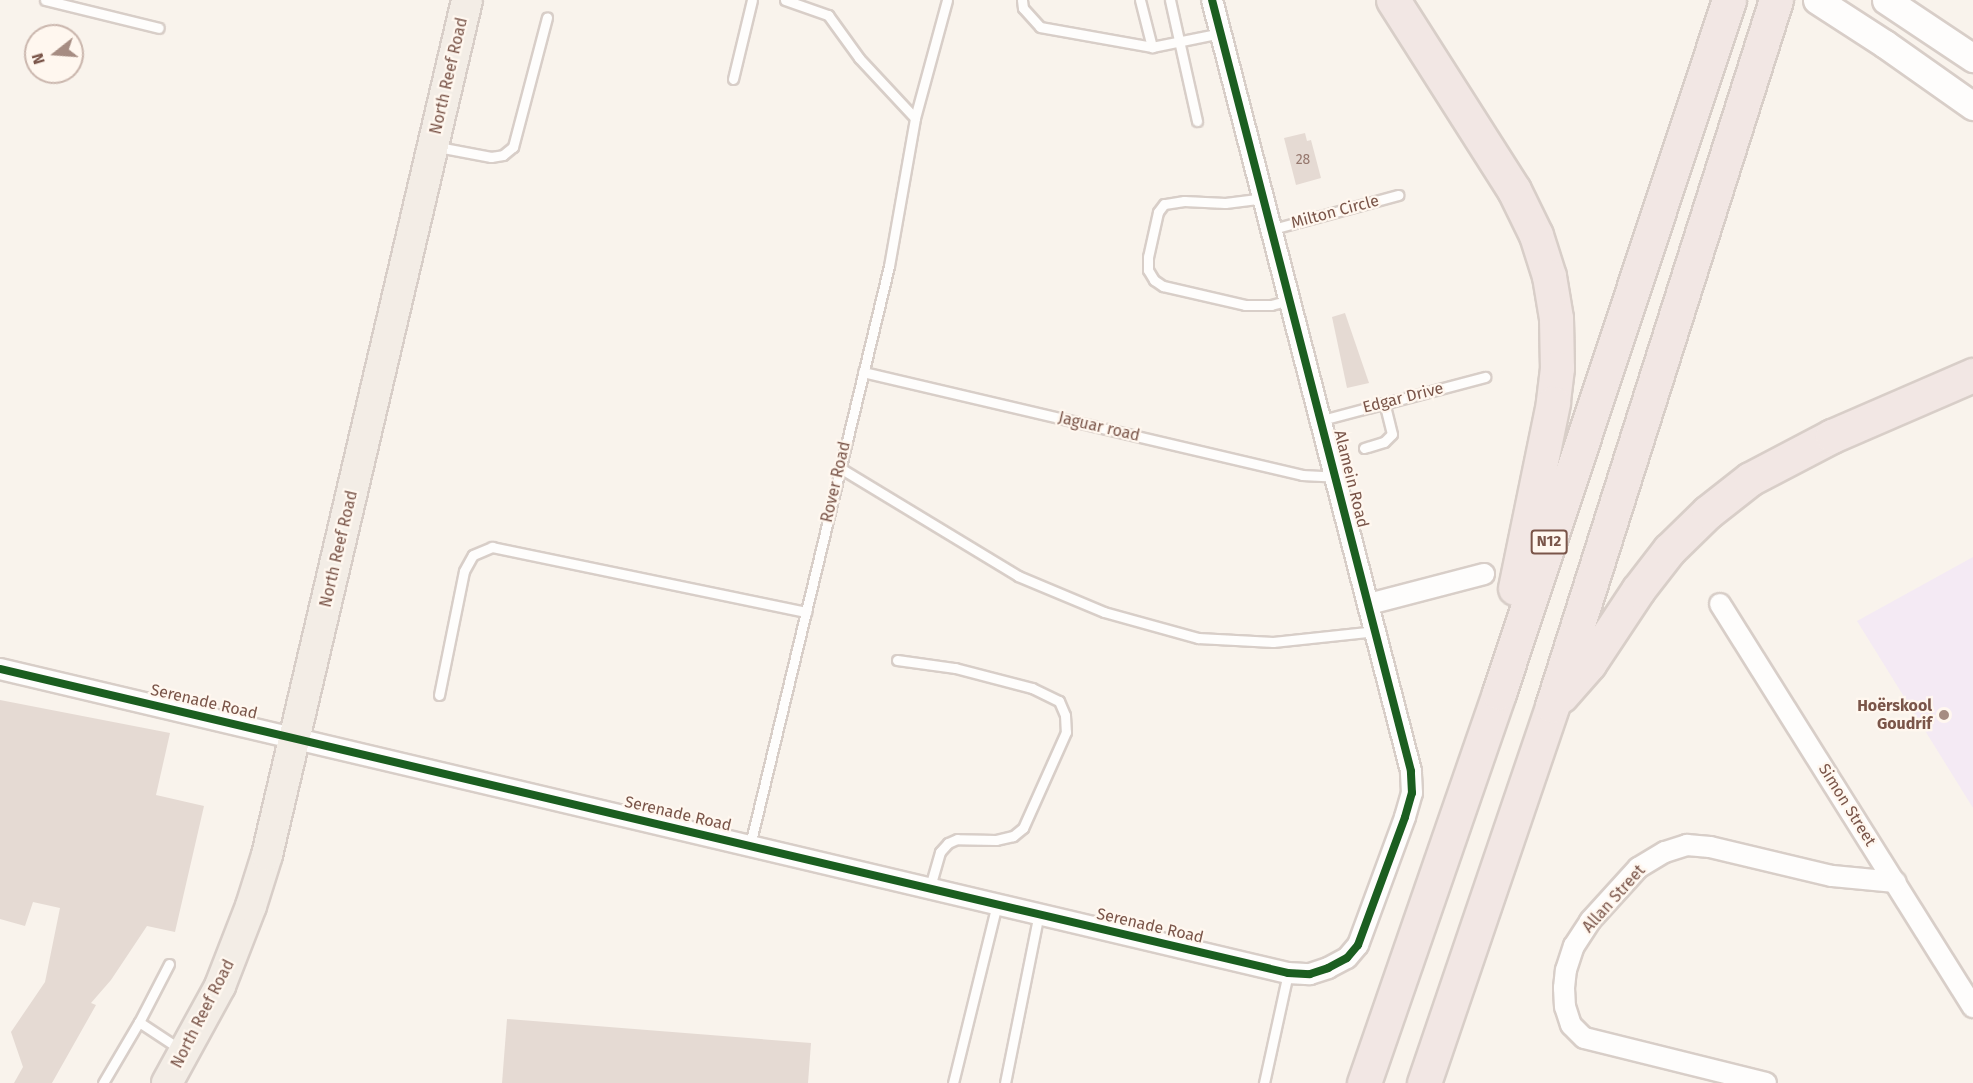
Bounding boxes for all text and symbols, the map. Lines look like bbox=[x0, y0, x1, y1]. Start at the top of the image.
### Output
street label: North Reef Road bbox=[426, 16, 472, 136]
north arrow bbox=[24, 24, 84, 84]
text: N bbox=[28, 51, 49, 67]
house number: 28 bbox=[1296, 152, 1310, 168]
street label: Milton Circle bbox=[1289, 191, 1381, 233]
street label: Edgar Drive bbox=[1361, 379, 1445, 417]
street label: Jaguar road bbox=[1056, 408, 1142, 446]
street label: Alamein Road bbox=[1330, 428, 1372, 530]
street label: Rover Road bbox=[817, 440, 855, 524]
street label: North Reef Road bbox=[316, 489, 362, 609]
road number: N12 bbox=[1530, 530, 1568, 554]
street label: Serenade Road bbox=[149, 680, 259, 724]
place label: Hoërskool Goudrif bbox=[1857, 696, 1932, 734]
marker: Hoërskool Goudrif bbox=[1937, 708, 1951, 722]
street label: Simon Street bbox=[1814, 760, 1880, 850]
street label: Serenade Road bbox=[623, 792, 733, 836]
street label: Allan Street bbox=[1579, 861, 1649, 937]
street label: Serenade Road bbox=[1095, 904, 1205, 948]
street label: North Reef Road bbox=[167, 957, 239, 1071]

